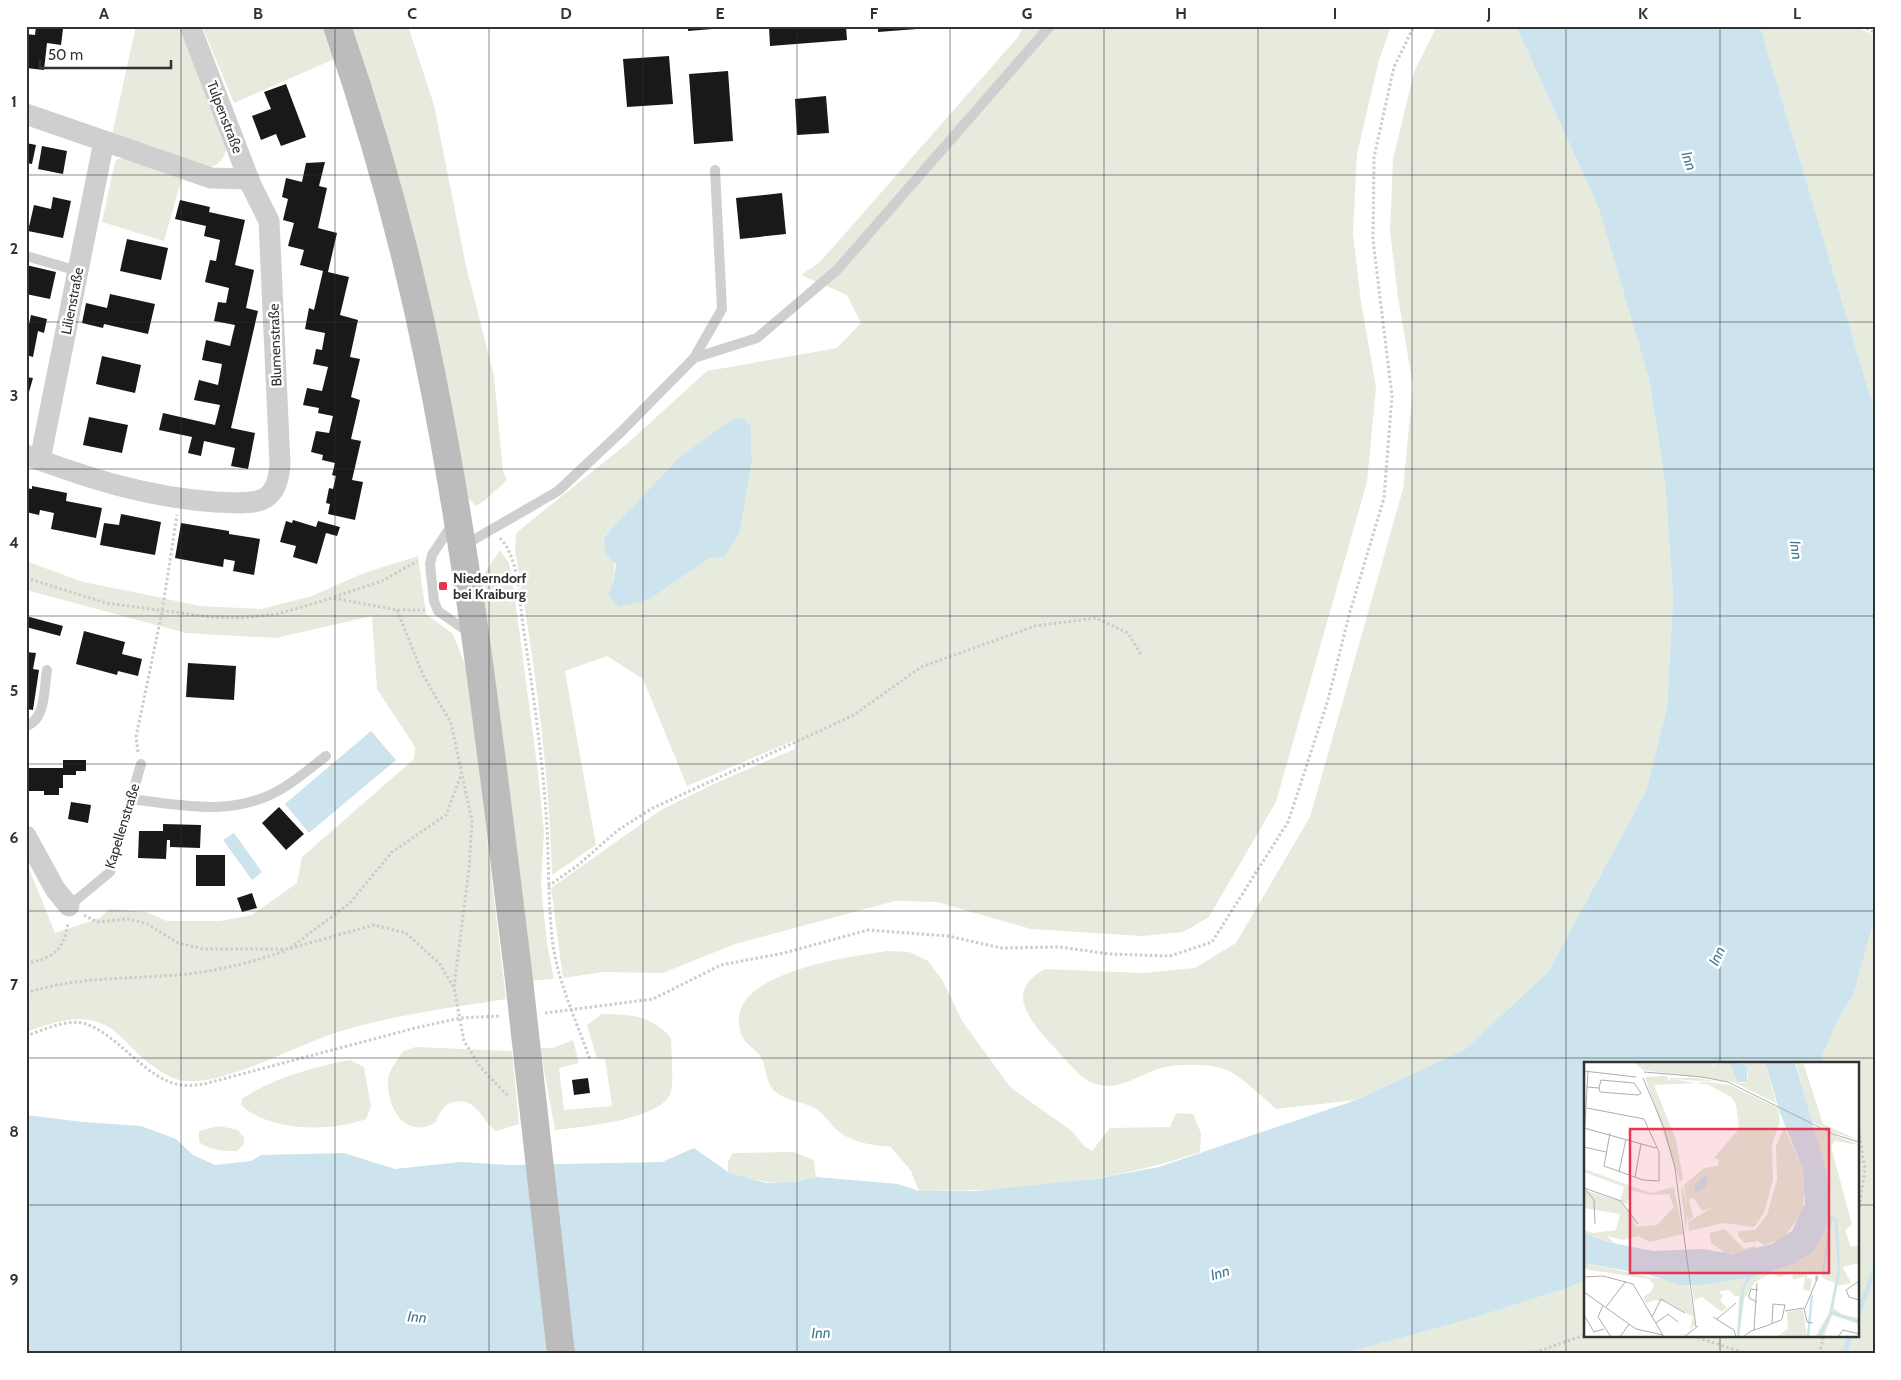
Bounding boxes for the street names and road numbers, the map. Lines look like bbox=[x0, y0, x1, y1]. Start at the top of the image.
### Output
street label: Tulpenstraße bbox=[203, 78, 247, 156]
street label: Lilienstraße bbox=[57, 266, 87, 336]
street label: Blumenstraße bbox=[265, 303, 285, 387]
street label: Kapellenstraße bbox=[101, 781, 143, 871]

